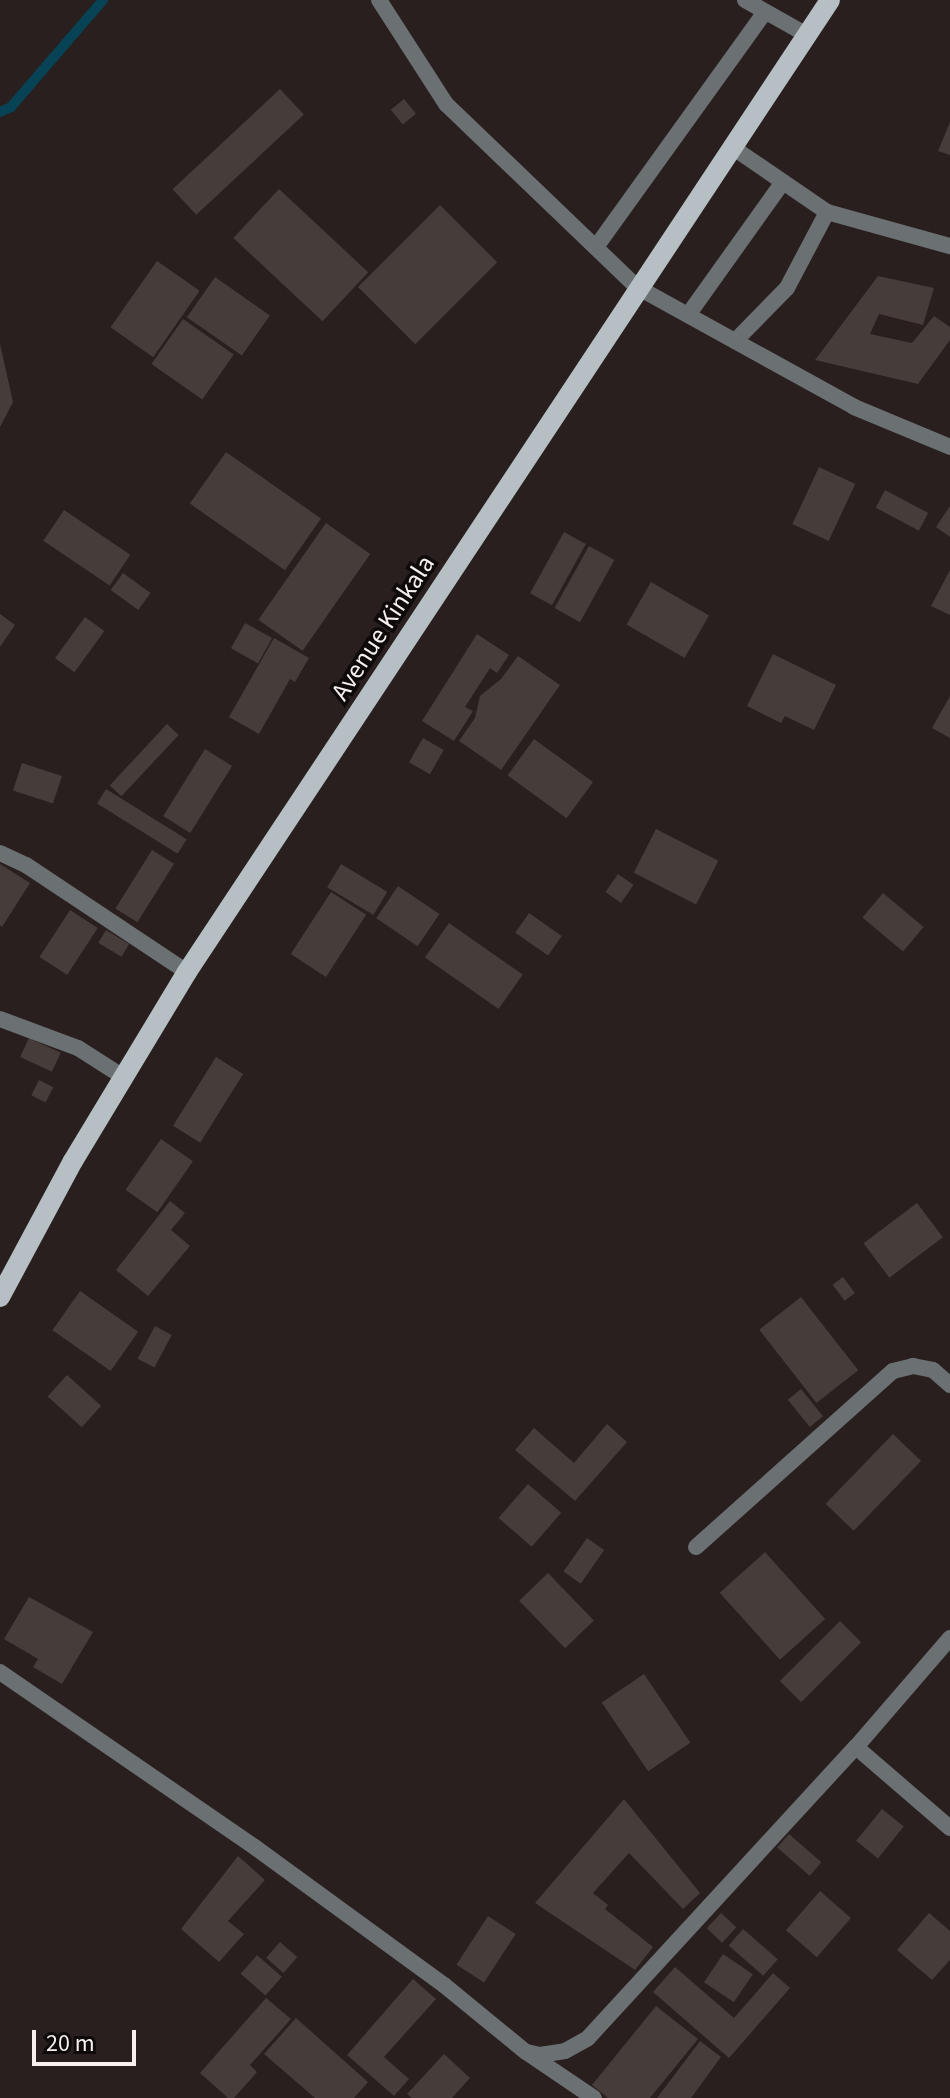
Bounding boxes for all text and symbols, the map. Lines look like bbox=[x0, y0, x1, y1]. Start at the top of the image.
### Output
street label: Avenue Kinkala bbox=[325, 550, 441, 706]
scale bar bbox=[36, 2014, 140, 2064]
text: 20 m bbox=[46, 2026, 95, 2061]

